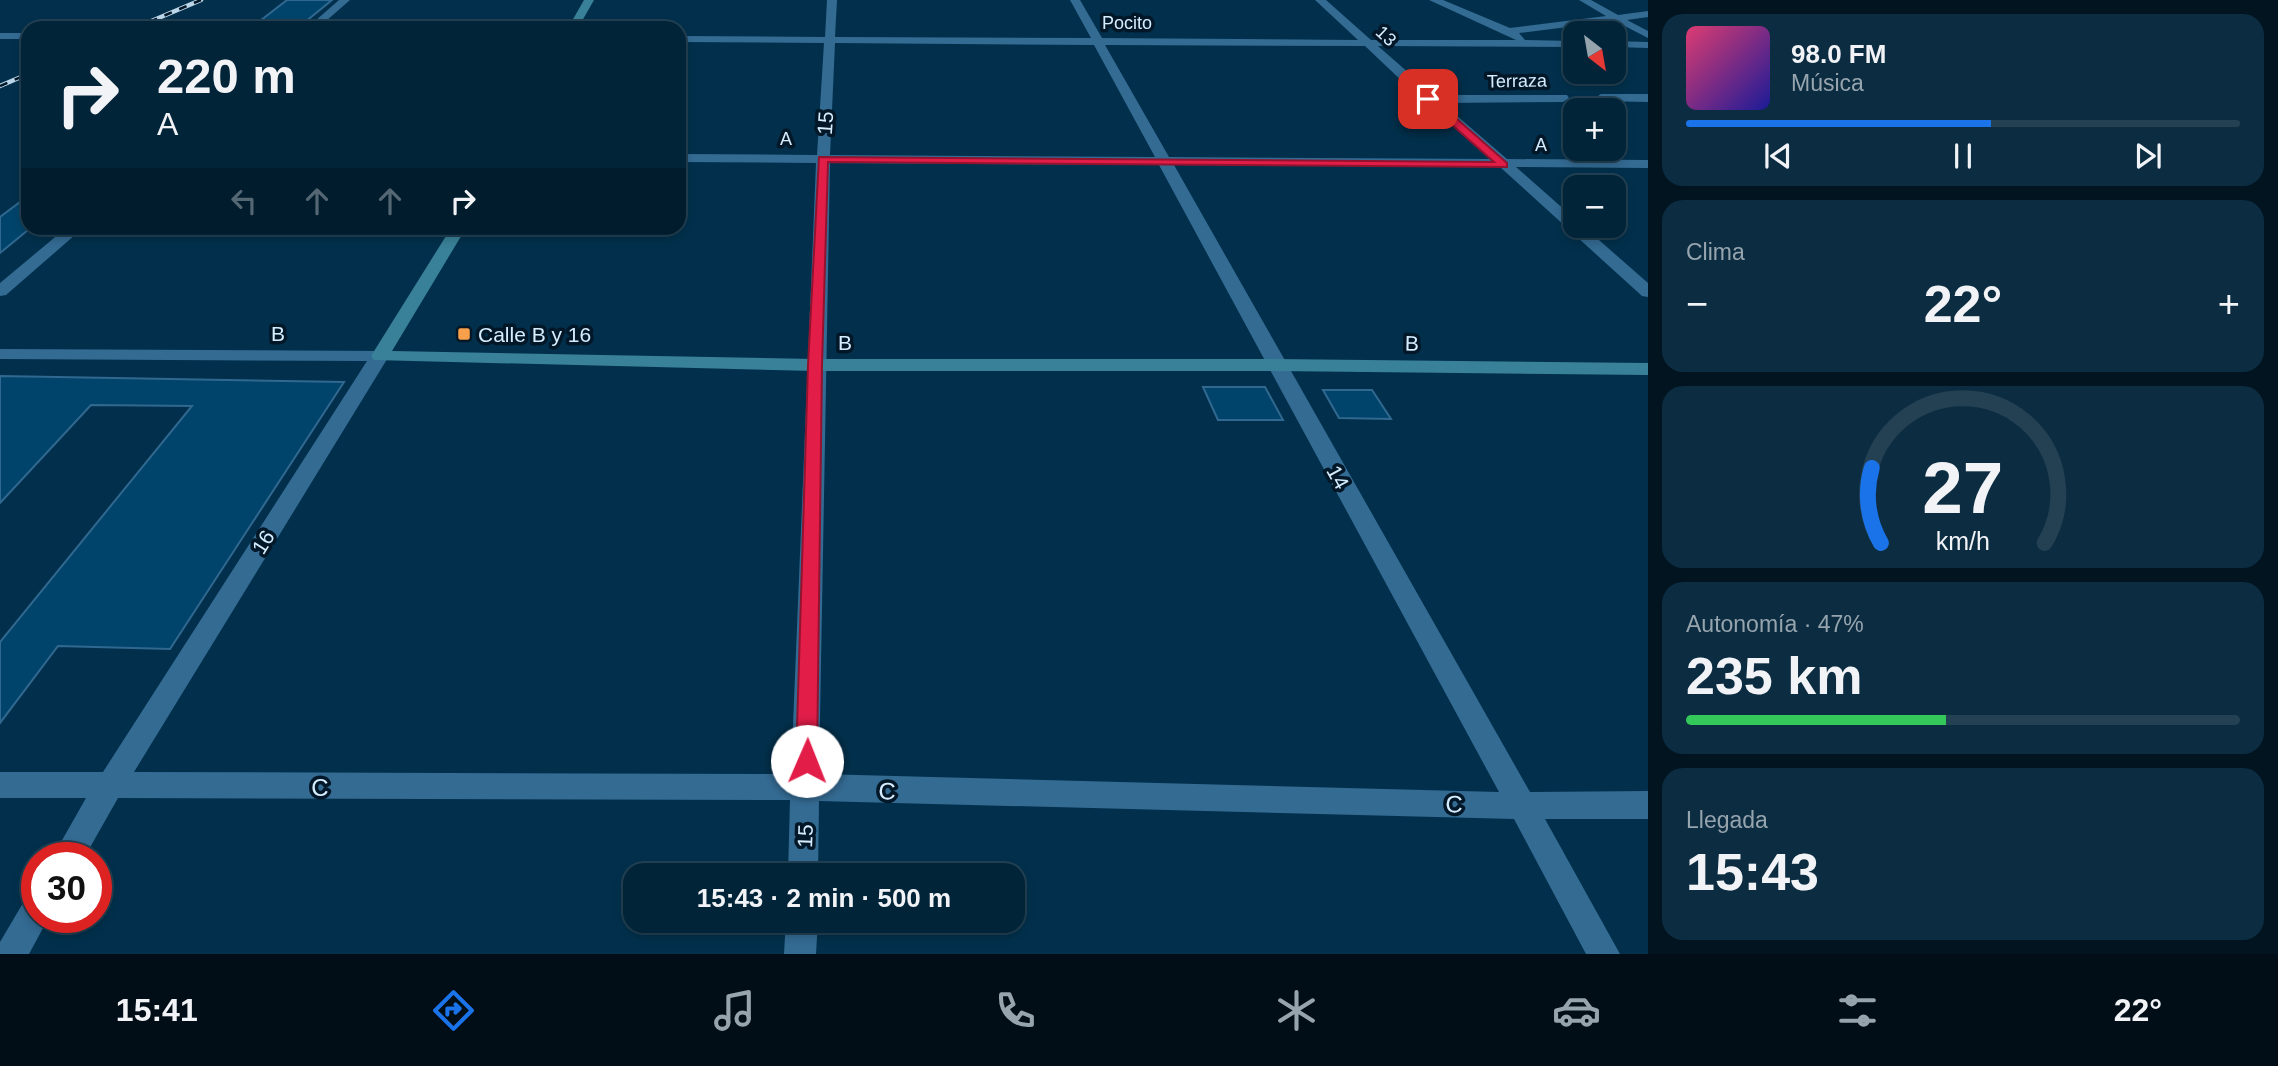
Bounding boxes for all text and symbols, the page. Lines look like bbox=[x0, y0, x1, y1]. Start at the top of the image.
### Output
street label: Pocito bbox=[1102, 13, 1152, 33]
north arrow bbox=[1563, 21, 1626, 84]
map controls bbox=[1563, 21, 1626, 238]
street label: 13 bbox=[1372, 22, 1400, 50]
text: 98.0 FM bbox=[1791, 39, 1886, 69]
icon: right bbox=[42, 49, 133, 140]
text: 220 m bbox=[157, 49, 296, 103]
pin bbox=[1398, 69, 1458, 129]
street label: Terraza bbox=[1487, 70, 1548, 92]
text: Música bbox=[1791, 70, 1864, 96]
icon: arrive bbox=[1409, 80, 1447, 118]
button: + bbox=[1563, 98, 1626, 161]
text: A bbox=[157, 106, 178, 142]
street label: 15 bbox=[813, 111, 837, 135]
street label: A bbox=[780, 129, 792, 149]
street label: A bbox=[1535, 135, 1547, 155]
icon: previous bbox=[1759, 137, 1797, 175]
icon: pause bbox=[1944, 137, 1982, 175]
icon: next bbox=[2129, 137, 2167, 175]
button: − bbox=[1563, 175, 1626, 238]
icon: left bbox=[225, 182, 263, 220]
icon: ahead bbox=[298, 182, 336, 220]
icon: ahead bbox=[371, 182, 409, 220]
icon: right bbox=[444, 182, 482, 220]
text: Clima bbox=[1686, 239, 1745, 265]
text: 22° bbox=[1924, 275, 2002, 333]
text: − bbox=[1686, 283, 1708, 325]
text: + bbox=[2218, 283, 2240, 325]
street label: B bbox=[271, 322, 285, 345]
place label: Calle B y 16 bbox=[478, 323, 591, 346]
marker: Calle B y 16 bbox=[456, 326, 472, 342]
street label: B bbox=[838, 331, 852, 354]
street label: B bbox=[1405, 331, 1419, 355]
text: 27 bbox=[1923, 447, 2003, 528]
street label: 14 bbox=[1322, 461, 1354, 493]
street label: 16 bbox=[247, 526, 279, 558]
text: km/h bbox=[1936, 527, 1990, 555]
text: Autonomía · 47% bbox=[1686, 611, 1864, 637]
text: 235 km bbox=[1686, 647, 1862, 705]
position arrow bbox=[770, 724, 844, 798]
street label: C bbox=[311, 774, 329, 801]
street label: C bbox=[878, 777, 896, 805]
street label: C bbox=[1445, 790, 1463, 818]
text: Llegada bbox=[1686, 807, 1768, 833]
street label: 15 bbox=[793, 824, 817, 848]
speed limit sign: 30 bbox=[21, 842, 112, 933]
text: 15:43 bbox=[1686, 843, 1819, 901]
text: 15:43 · 2 min · 500 m bbox=[697, 883, 951, 913]
icon: directions bbox=[429, 986, 478, 1035]
icon: music bbox=[710, 986, 759, 1035]
icon: phone bbox=[991, 986, 1040, 1035]
icon: climate bbox=[1272, 986, 1321, 1035]
icon: car bbox=[1552, 986, 1601, 1035]
icon: filters bbox=[1833, 986, 1882, 1035]
text: 15:41 bbox=[116, 992, 198, 1028]
text: 22° bbox=[2114, 992, 2162, 1028]

